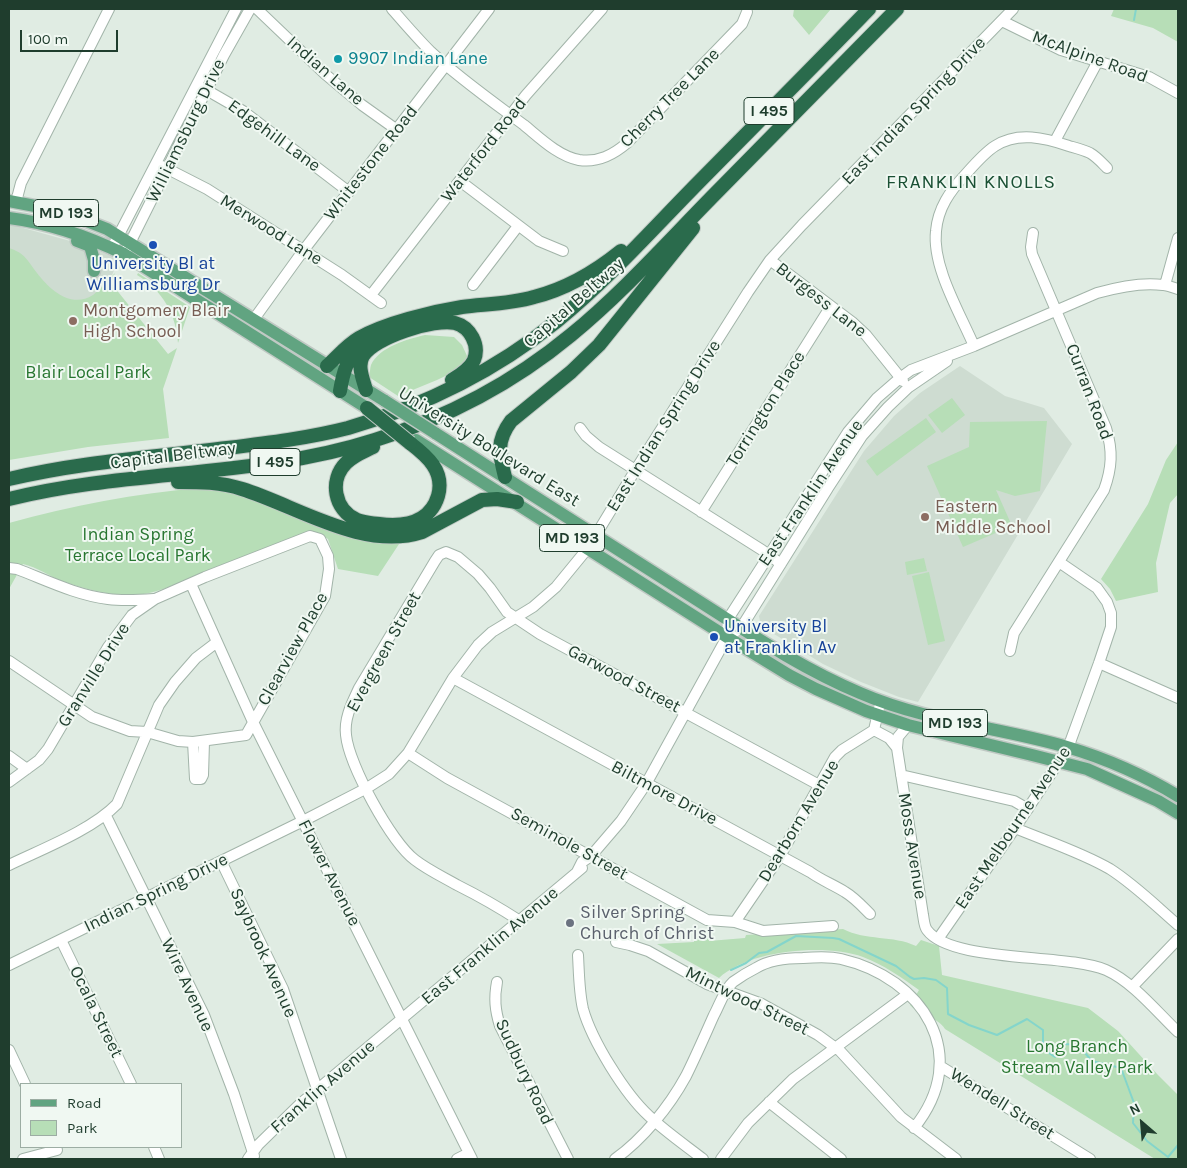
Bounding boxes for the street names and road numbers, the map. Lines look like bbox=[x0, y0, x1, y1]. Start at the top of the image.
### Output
street label: McAlpine Road bbox=[1029, 26, 1151, 88]
street label: Indian Lane bbox=[282, 32, 368, 110]
street label: East Indian Spring Drive bbox=[837, 32, 991, 190]
street label: Cherry Tree Lane bbox=[616, 44, 724, 152]
street label: Williamsburg Drive bbox=[142, 56, 230, 206]
street label: Waterford Road bbox=[436, 93, 532, 207]
street label: Edgehill Lane bbox=[223, 95, 325, 177]
road number: I 495 bbox=[744, 98, 794, 124]
street label: Whitestone Road bbox=[319, 101, 423, 225]
street label: Merwood Lane bbox=[216, 190, 326, 270]
road number: MD 193 bbox=[34, 200, 98, 227]
street label: Capital Beltway bbox=[519, 253, 629, 353]
street label: Burgess Lane bbox=[771, 258, 871, 342]
street label: East Indian Spring Drive bbox=[602, 336, 726, 516]
street label: Curran Road bbox=[1061, 341, 1117, 443]
street label: Torrington Place bbox=[722, 347, 810, 471]
street label: University Boulevard East bbox=[394, 382, 584, 512]
street label: East Franklin Avenue bbox=[754, 416, 868, 570]
street label: Capital Beltway bbox=[109, 438, 237, 474]
road number: I 495 bbox=[250, 448, 300, 476]
road number: MD 193 bbox=[540, 524, 604, 552]
street label: Evergreen Street bbox=[342, 588, 426, 716]
street label: Clearview Place bbox=[253, 589, 333, 709]
street label: Granville Drive bbox=[53, 619, 135, 731]
street label: Garwood Street bbox=[564, 640, 684, 718]
road number: MD 193 bbox=[922, 710, 988, 736]
street label: East Melbourne Avenue bbox=[950, 743, 1076, 913]
street label: Biltmore Drive bbox=[607, 756, 721, 830]
street label: Dearborn Avenue bbox=[754, 756, 844, 886]
street label: Moss Avenue bbox=[893, 791, 931, 901]
street label: Seminole Street bbox=[506, 803, 632, 885]
street label: Flower Avenue bbox=[293, 816, 365, 930]
street label: Indian Spring Drive bbox=[80, 849, 232, 937]
street label: East Franklin Avenue bbox=[417, 882, 563, 1010]
street label: Saybrook Avenue bbox=[225, 885, 301, 1021]
street label: Wire Avenue bbox=[156, 935, 218, 1035]
street label: Mintwood Street bbox=[681, 962, 813, 1040]
street label: Ocala Street bbox=[64, 963, 128, 1061]
street label: Sudbury Road bbox=[490, 1016, 558, 1128]
street label: Franklin Avenue bbox=[266, 1036, 380, 1138]
street label: Wendell Street bbox=[946, 1063, 1058, 1145]

